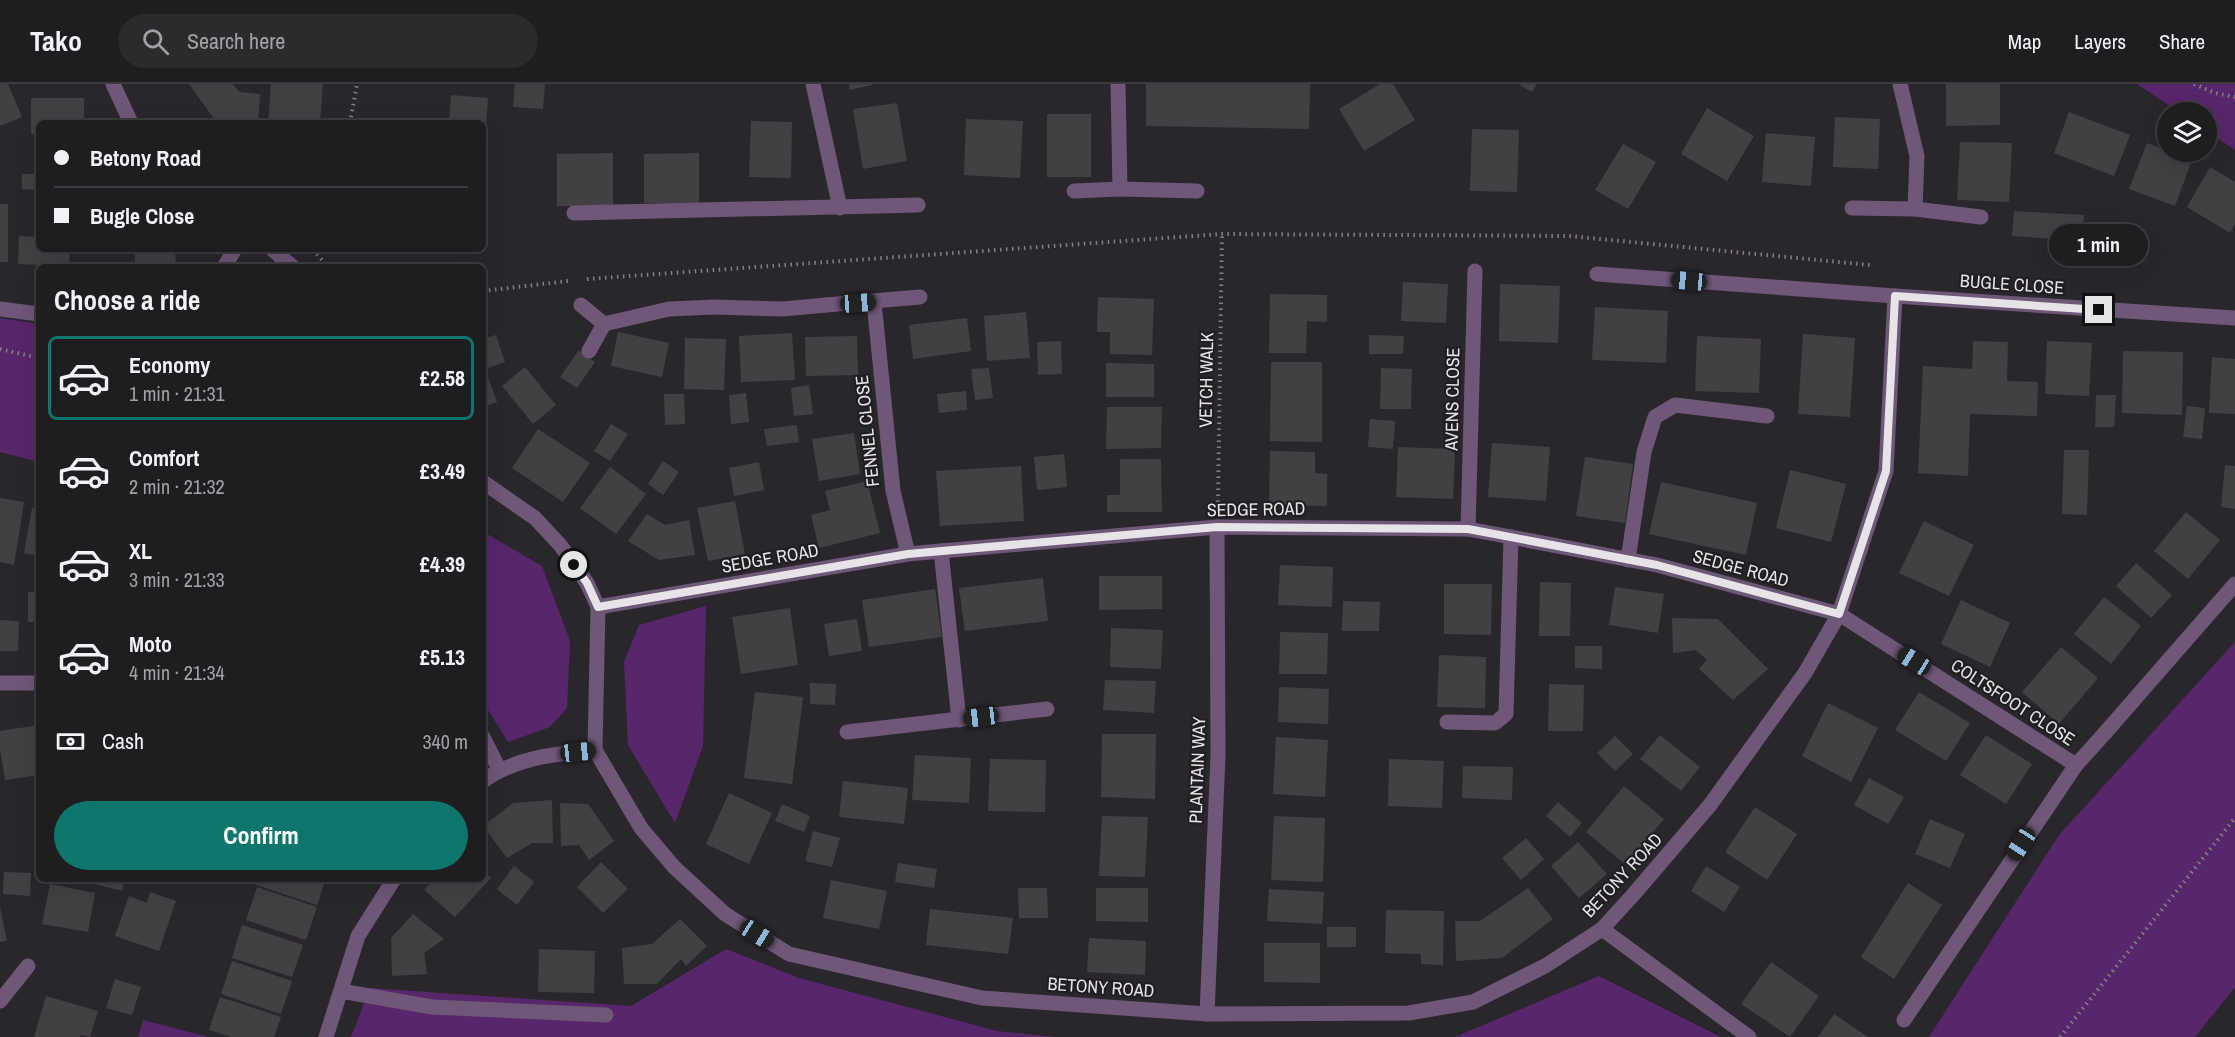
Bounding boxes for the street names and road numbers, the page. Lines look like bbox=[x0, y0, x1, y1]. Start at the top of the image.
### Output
street label: BUGLE CLOSE bbox=[1959, 268, 2065, 300]
street label: VETCH WALK bbox=[1193, 332, 1219, 428]
street label: AVENS CLOSE bbox=[1439, 347, 1465, 452]
street label: FENNEL CLOSE bbox=[849, 374, 885, 488]
street label: SEDGE ROAD bbox=[1207, 496, 1305, 522]
street label: SEDGE ROAD bbox=[719, 537, 821, 579]
street label: SEDGE ROAD bbox=[1690, 543, 1792, 593]
street label: COLTSFOOT CLOSE bbox=[1946, 653, 2080, 751]
street label: PLANTAIN WAY bbox=[1183, 716, 1211, 824]
street label: BETONY ROAD bbox=[1576, 827, 1668, 923]
street label: BETONY ROAD bbox=[1047, 971, 1155, 1003]

